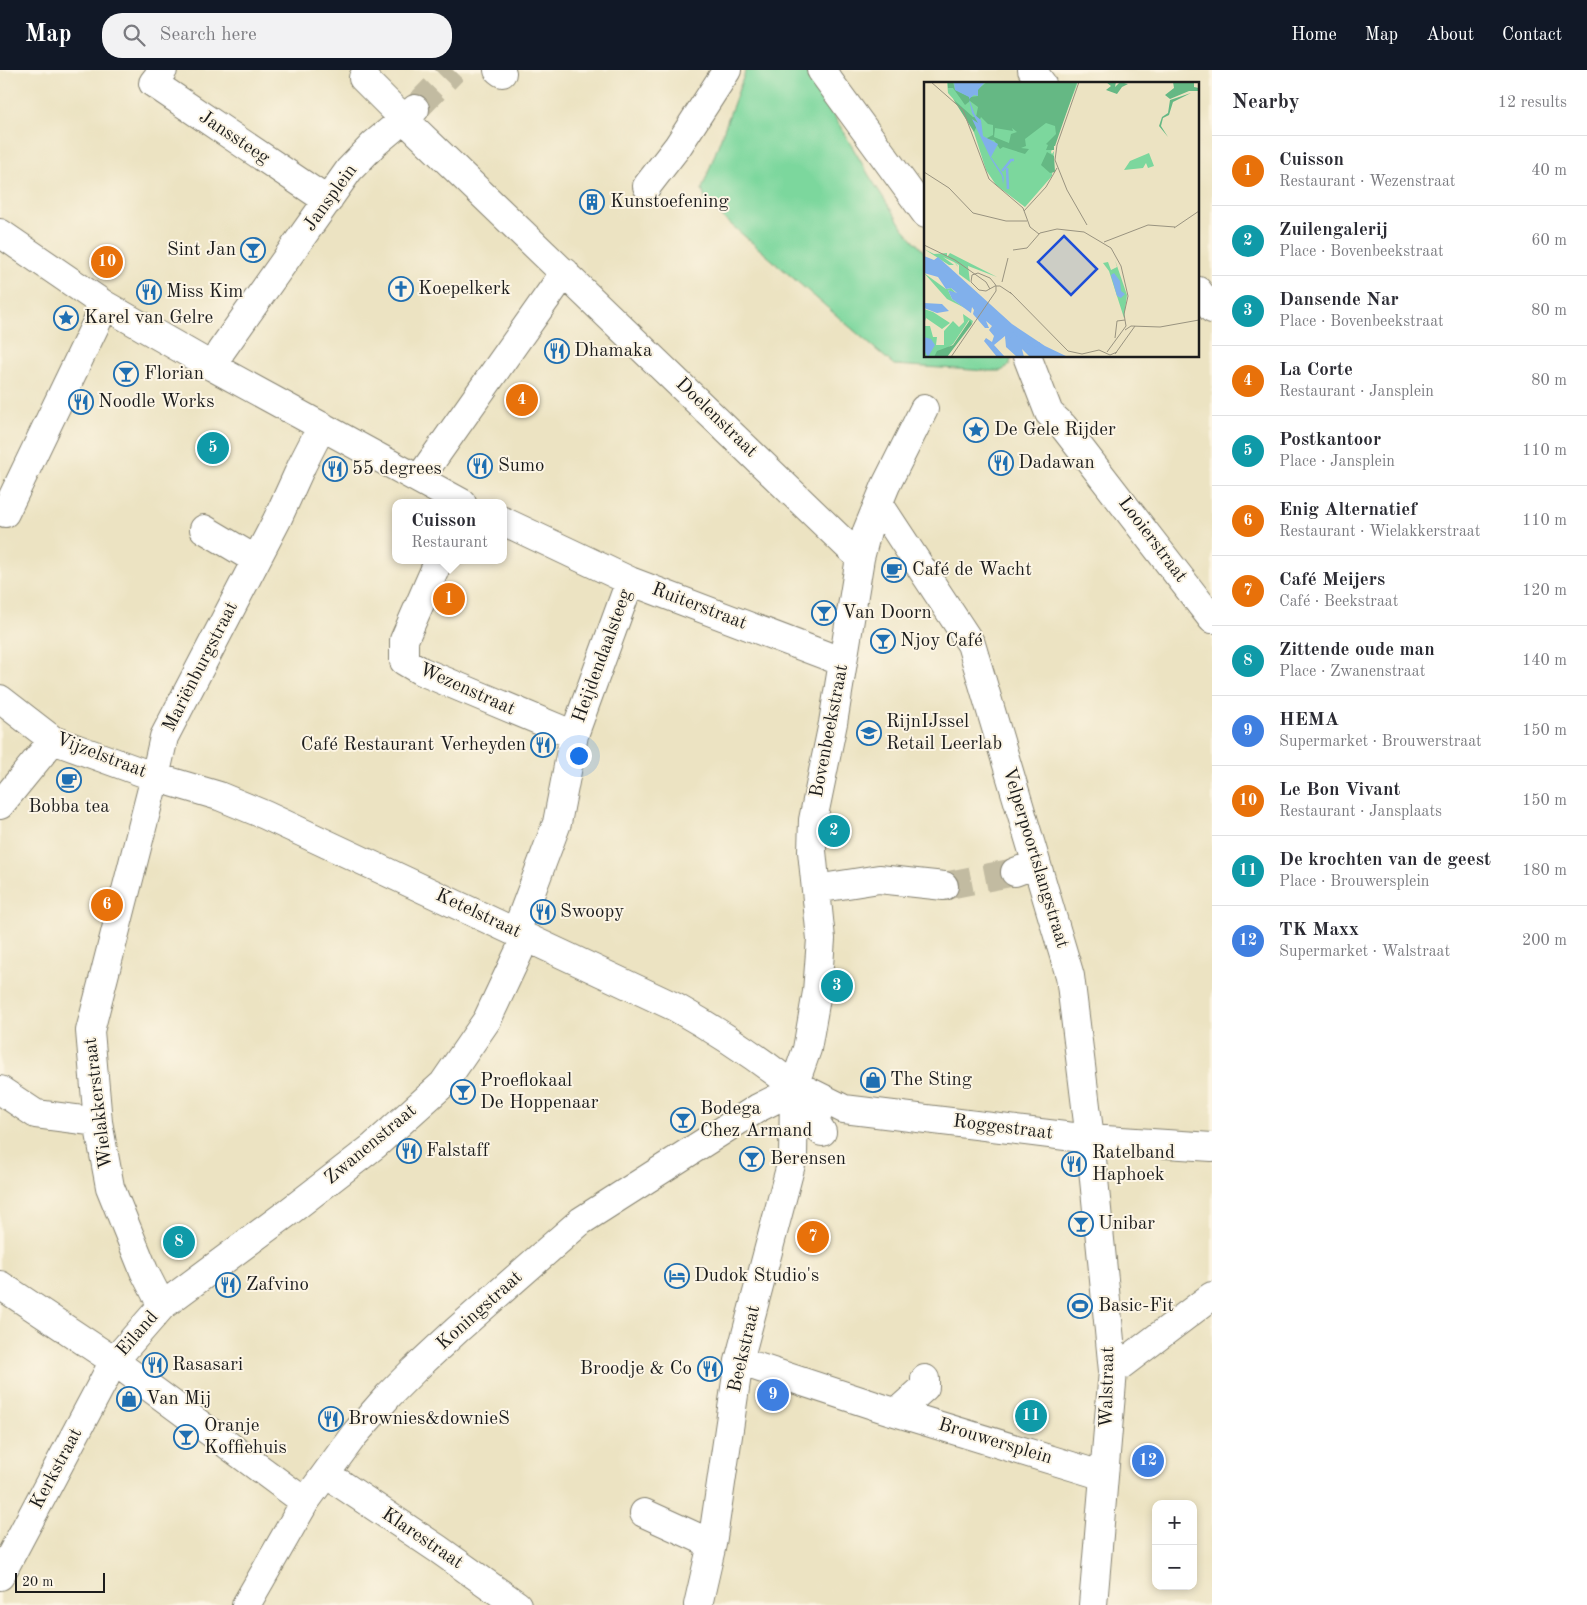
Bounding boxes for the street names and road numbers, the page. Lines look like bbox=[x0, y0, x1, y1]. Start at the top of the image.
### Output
street label: Janssteeg bbox=[195, 108, 273, 169]
street label: Jansplein bbox=[301, 161, 361, 235]
street label: Doelenstraat bbox=[672, 375, 760, 461]
street label: Looierstraat bbox=[1114, 494, 1190, 586]
street label: Ruiterstraat bbox=[649, 580, 749, 634]
street label: Heijdendaalsteeg bbox=[570, 586, 636, 725]
street label: Mariënburgstraat bbox=[160, 599, 242, 735]
street label: Wezenstraat bbox=[416, 660, 518, 720]
street label: Bovenbeekstraat bbox=[808, 663, 852, 799]
street label: Vijzelstraat bbox=[53, 730, 149, 782]
street label: Velperpoortslangstraat bbox=[998, 766, 1072, 950]
street label: Ketelstraat bbox=[432, 886, 524, 942]
street label: Wielakkerstraat bbox=[82, 1036, 116, 1170]
street label: Zwanenstraat bbox=[322, 1101, 420, 1189]
street label: Roggestraat bbox=[952, 1112, 1054, 1144]
street label: Koningstraat bbox=[434, 1268, 526, 1354]
street label: Beekstraat bbox=[726, 1304, 764, 1394]
street label: Eiland bbox=[113, 1308, 163, 1360]
street label: Walstraat bbox=[1098, 1346, 1118, 1428]
street label: Brouwersplein bbox=[936, 1416, 1054, 1468]
street label: Kerkstraat bbox=[28, 1425, 86, 1513]
street label: Klarestraat bbox=[378, 1505, 466, 1573]

